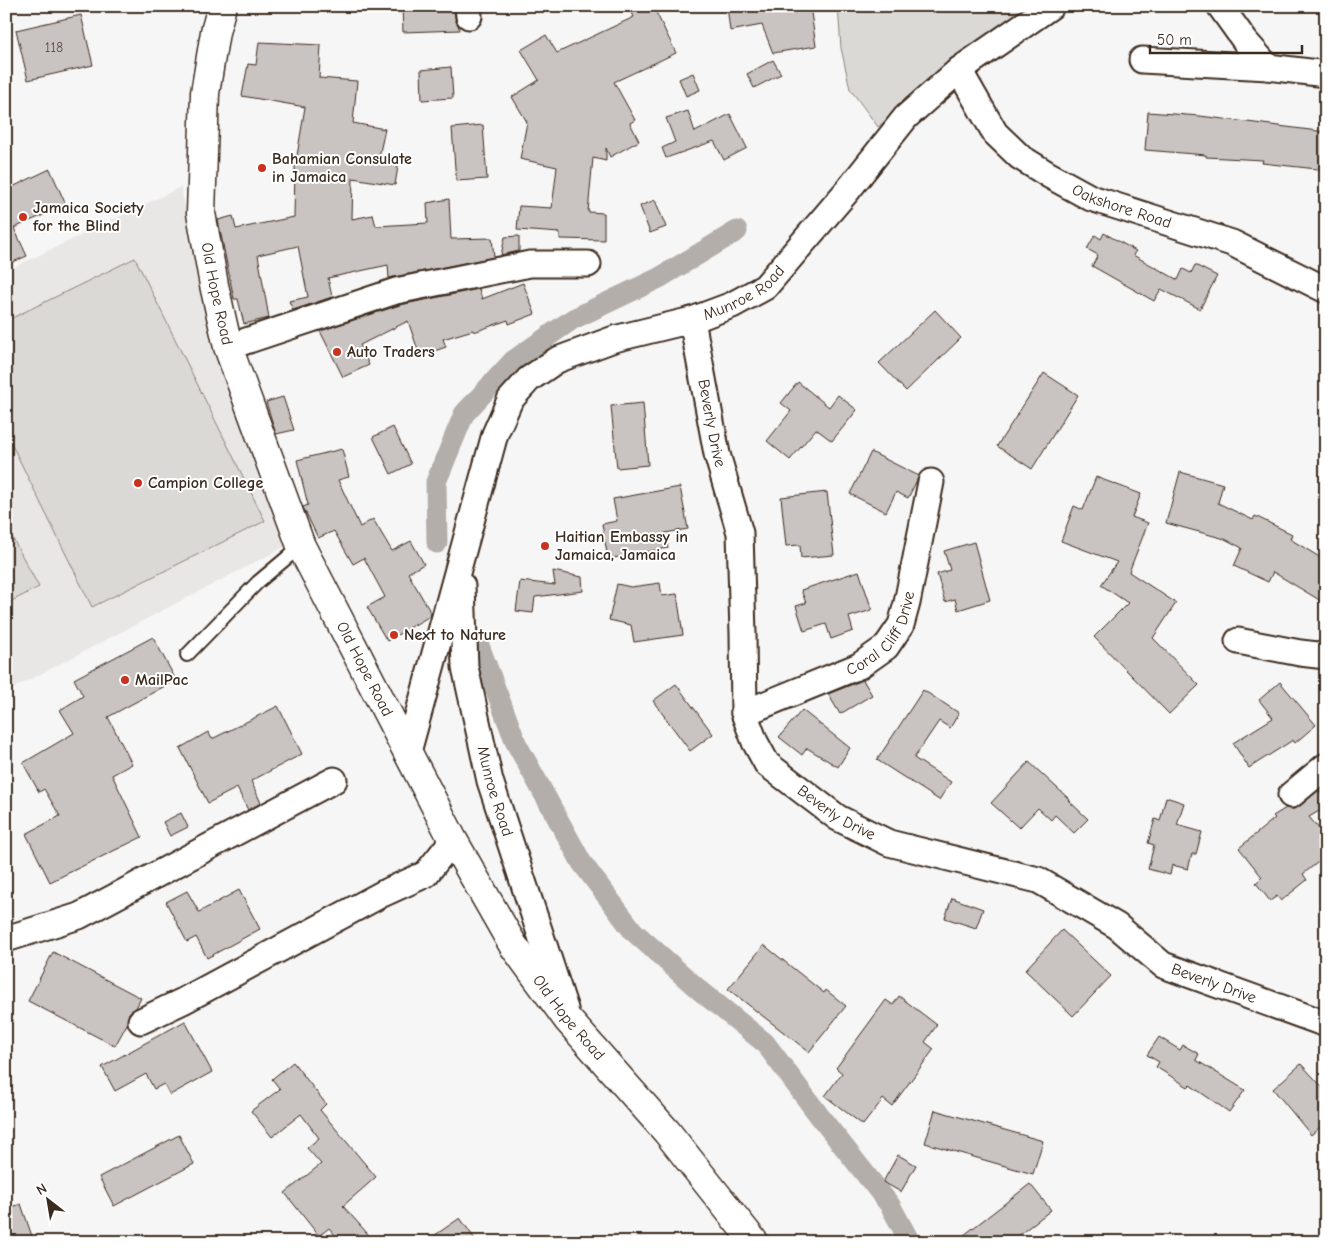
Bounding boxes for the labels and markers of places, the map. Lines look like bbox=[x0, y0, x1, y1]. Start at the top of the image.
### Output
place label: Bahamian Consulate in Jamaica bbox=[272, 150, 412, 186]
marker: Bahamian Consulate in Jamaica bbox=[256, 162, 268, 174]
place label: Jamaica Society for the Blind bbox=[32, 199, 144, 235]
marker: Jamaica Society for the Blind bbox=[17, 211, 29, 223]
place label: Auto Traders bbox=[347, 343, 435, 361]
marker: Auto Traders bbox=[331, 346, 343, 358]
place label: Campion College bbox=[148, 474, 263, 492]
marker: Campion College bbox=[132, 477, 144, 489]
place label: Haitian Embassy in Jamaica, Jamaica bbox=[555, 528, 688, 564]
marker: Haitian Embassy in Jamaica, Jamaica bbox=[539, 540, 551, 552]
place label: Next to Nature bbox=[404, 626, 506, 644]
marker: Next to Nature bbox=[388, 629, 400, 641]
place label: MailPac bbox=[135, 671, 189, 689]
marker: MailPac bbox=[119, 674, 131, 686]

